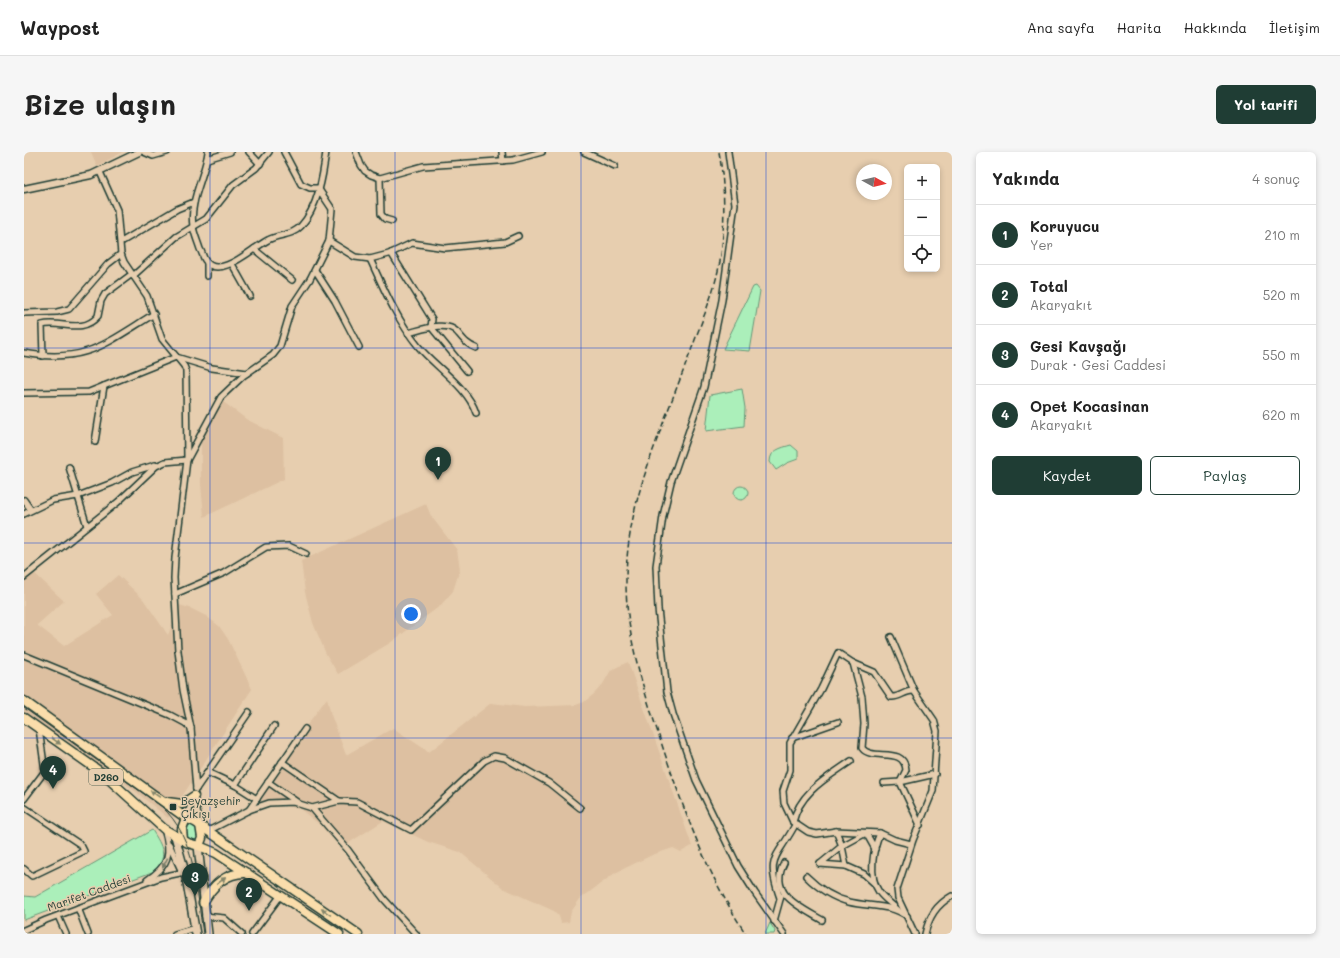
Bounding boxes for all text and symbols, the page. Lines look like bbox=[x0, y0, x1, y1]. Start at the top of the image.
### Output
text: Waypost bbox=[20, 15, 100, 40]
text: Ana sayfa bbox=[1027, 18, 1095, 37]
text: Harita bbox=[1117, 18, 1162, 37]
text: Hakkında bbox=[1184, 18, 1247, 37]
text: İletişim bbox=[1269, 18, 1320, 37]
button: Yol tarifi bbox=[1216, 85, 1316, 124]
text: Bize ulaşın bbox=[24, 86, 176, 122]
north arrow bbox=[856, 164, 892, 200]
map controls bbox=[904, 164, 940, 272]
button: + bbox=[904, 164, 940, 200]
text: Yakında bbox=[992, 167, 1060, 189]
text: 4 sonuç bbox=[1252, 170, 1300, 187]
button: − bbox=[904, 200, 940, 236]
text: Koruyucu bbox=[1030, 216, 1100, 236]
text: 1 bbox=[1002, 226, 1008, 243]
text: 210 m bbox=[1264, 226, 1300, 243]
button: locate bbox=[904, 236, 940, 272]
text: Yer bbox=[1030, 236, 1053, 253]
text: Total bbox=[1030, 276, 1068, 296]
text: 2 bbox=[1001, 286, 1009, 303]
text: 520 m bbox=[1263, 286, 1300, 303]
text: Akaryakıt bbox=[1030, 296, 1092, 313]
text: Gesi Kavşağı bbox=[1030, 336, 1127, 356]
text: 3 bbox=[1001, 346, 1009, 363]
text: 550 m bbox=[1262, 346, 1300, 363]
text: Durak · Gesi Caddesi bbox=[1030, 356, 1166, 373]
text: Opet Kocasinan bbox=[1030, 396, 1149, 416]
text: 4 bbox=[1001, 406, 1009, 423]
text: 620 m bbox=[1262, 406, 1300, 423]
text: Akaryakıt bbox=[1030, 416, 1092, 433]
pin: 1 bbox=[425, 447, 451, 480]
button: Kaydet bbox=[992, 456, 1142, 495]
button: Paylaş bbox=[1150, 456, 1300, 495]
your location bbox=[401, 604, 421, 624]
one-way arrow bbox=[50, 737, 61, 745]
pin: 4 bbox=[40, 756, 66, 789]
road number: D260 bbox=[89, 769, 123, 785]
one-way arrow bbox=[150, 790, 160, 798]
place label: Beyazşehir Çıkışı bbox=[181, 793, 241, 821]
marker: Beyazşehir Çıkışı bbox=[168, 802, 178, 812]
one-way arrow bbox=[162, 857, 168, 868]
pin: 3 bbox=[182, 863, 208, 896]
street label: Marifet Caddesi bbox=[45, 870, 133, 915]
one-way arrow bbox=[215, 877, 226, 885]
pin: 2 bbox=[236, 878, 262, 911]
one-way arrow bbox=[321, 908, 331, 916]

